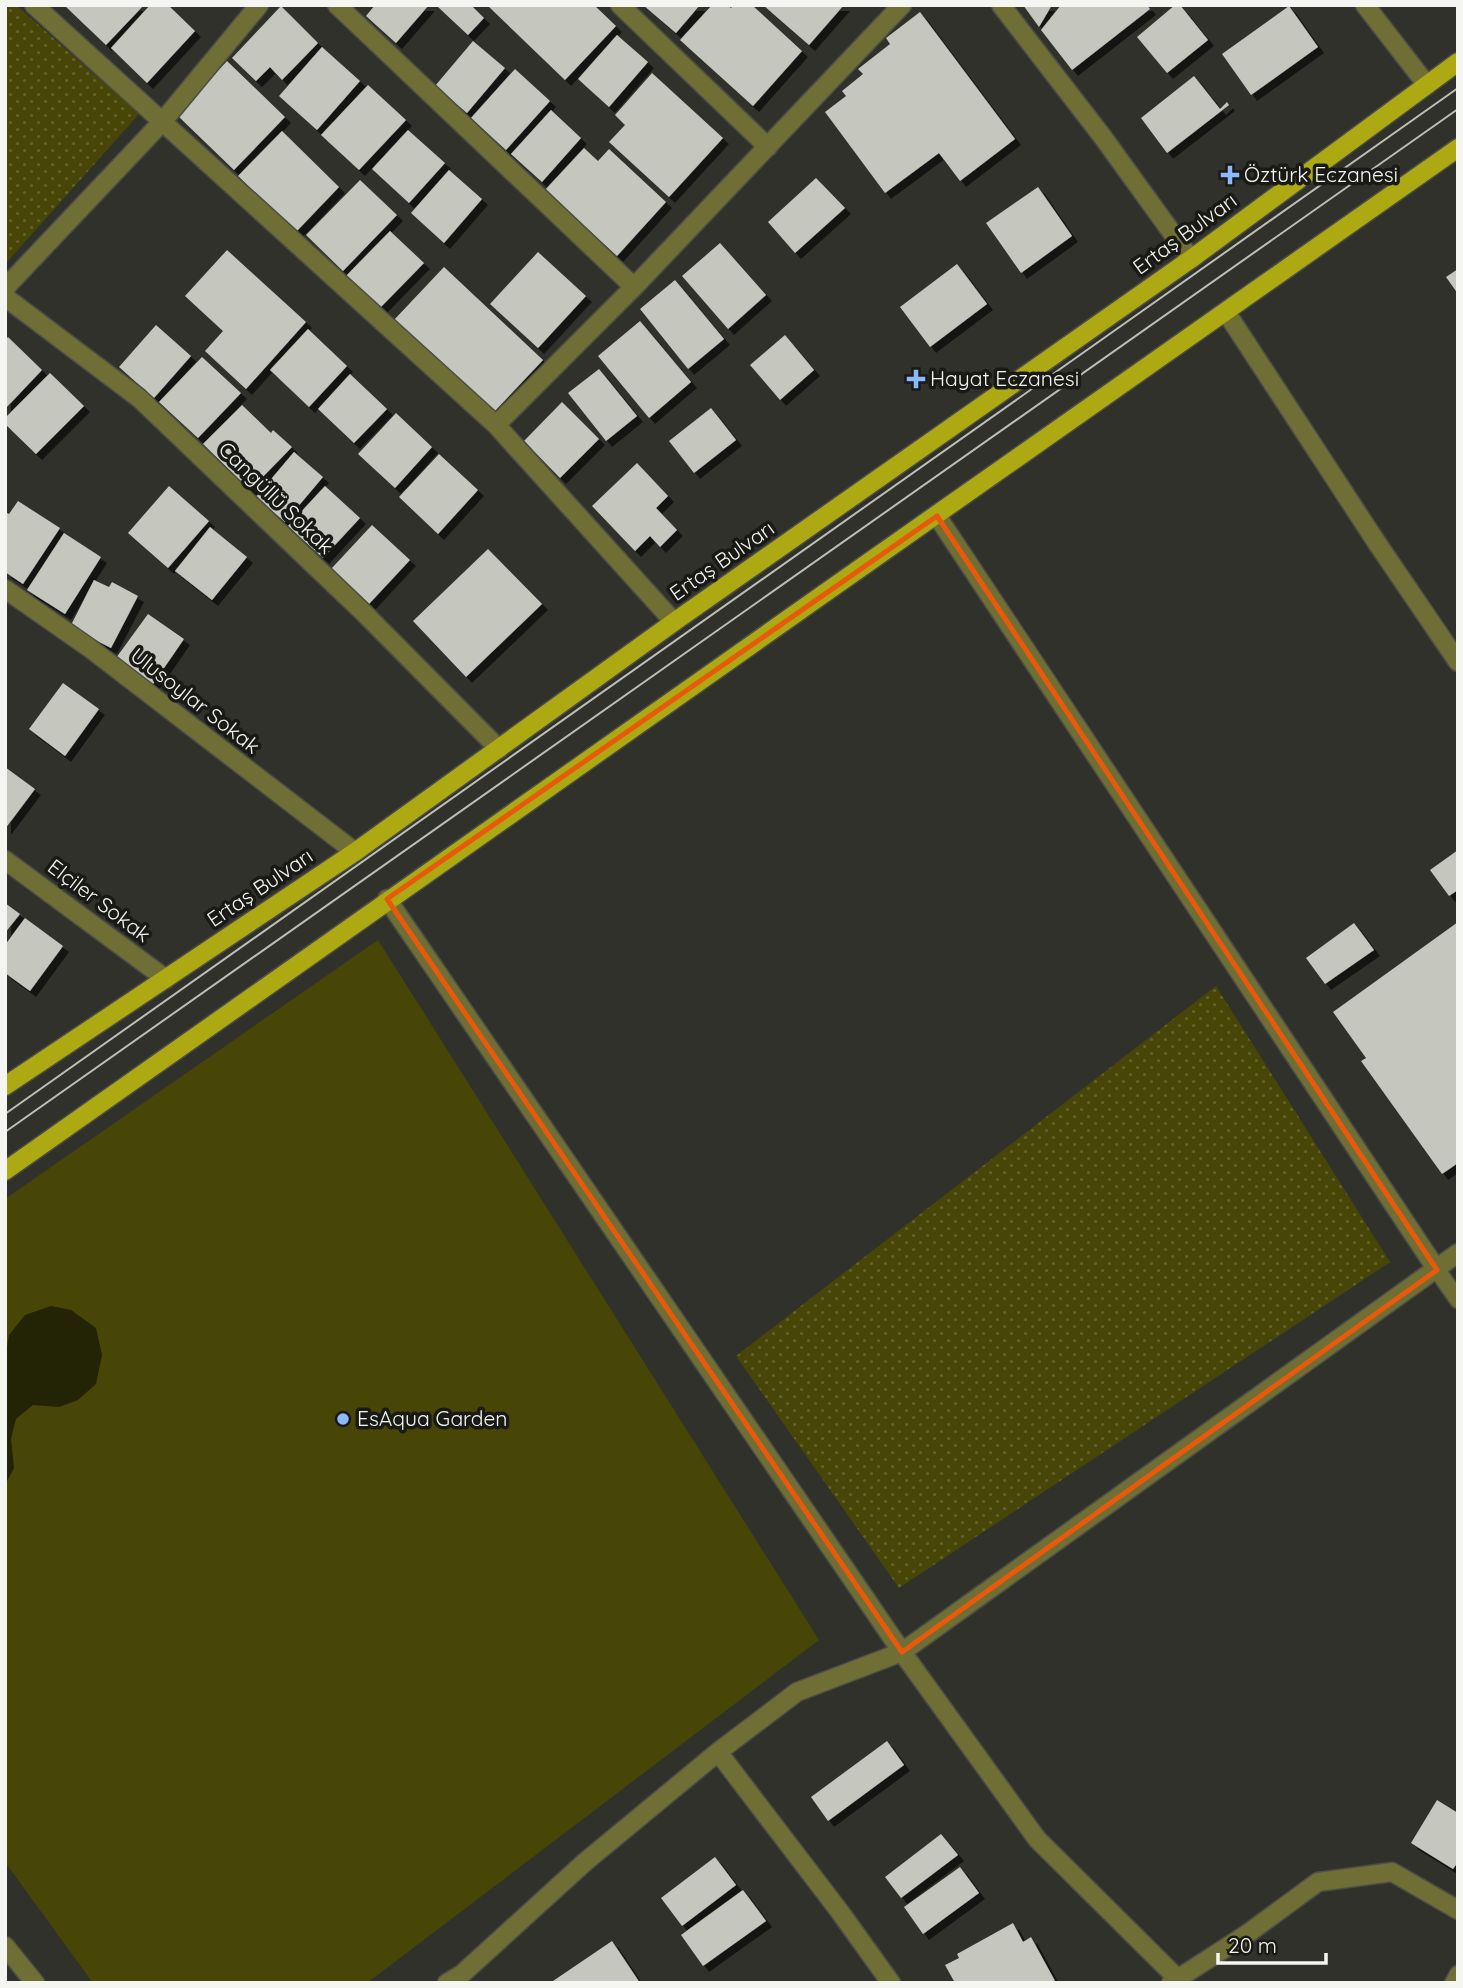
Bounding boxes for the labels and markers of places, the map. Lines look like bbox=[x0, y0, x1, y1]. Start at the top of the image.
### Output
place label: Öztürk Eczanesi bbox=[1244, 161, 1398, 187]
marker: Öztürk Eczanesi bbox=[1222, 167, 1238, 183]
place label: Hayat Eczanesi bbox=[930, 365, 1079, 391]
marker: Hayat Eczanesi bbox=[908, 371, 924, 387]
place label: EsAqua Garden bbox=[357, 1405, 507, 1431]
marker: EsAqua Garden bbox=[335, 1411, 351, 1427]

